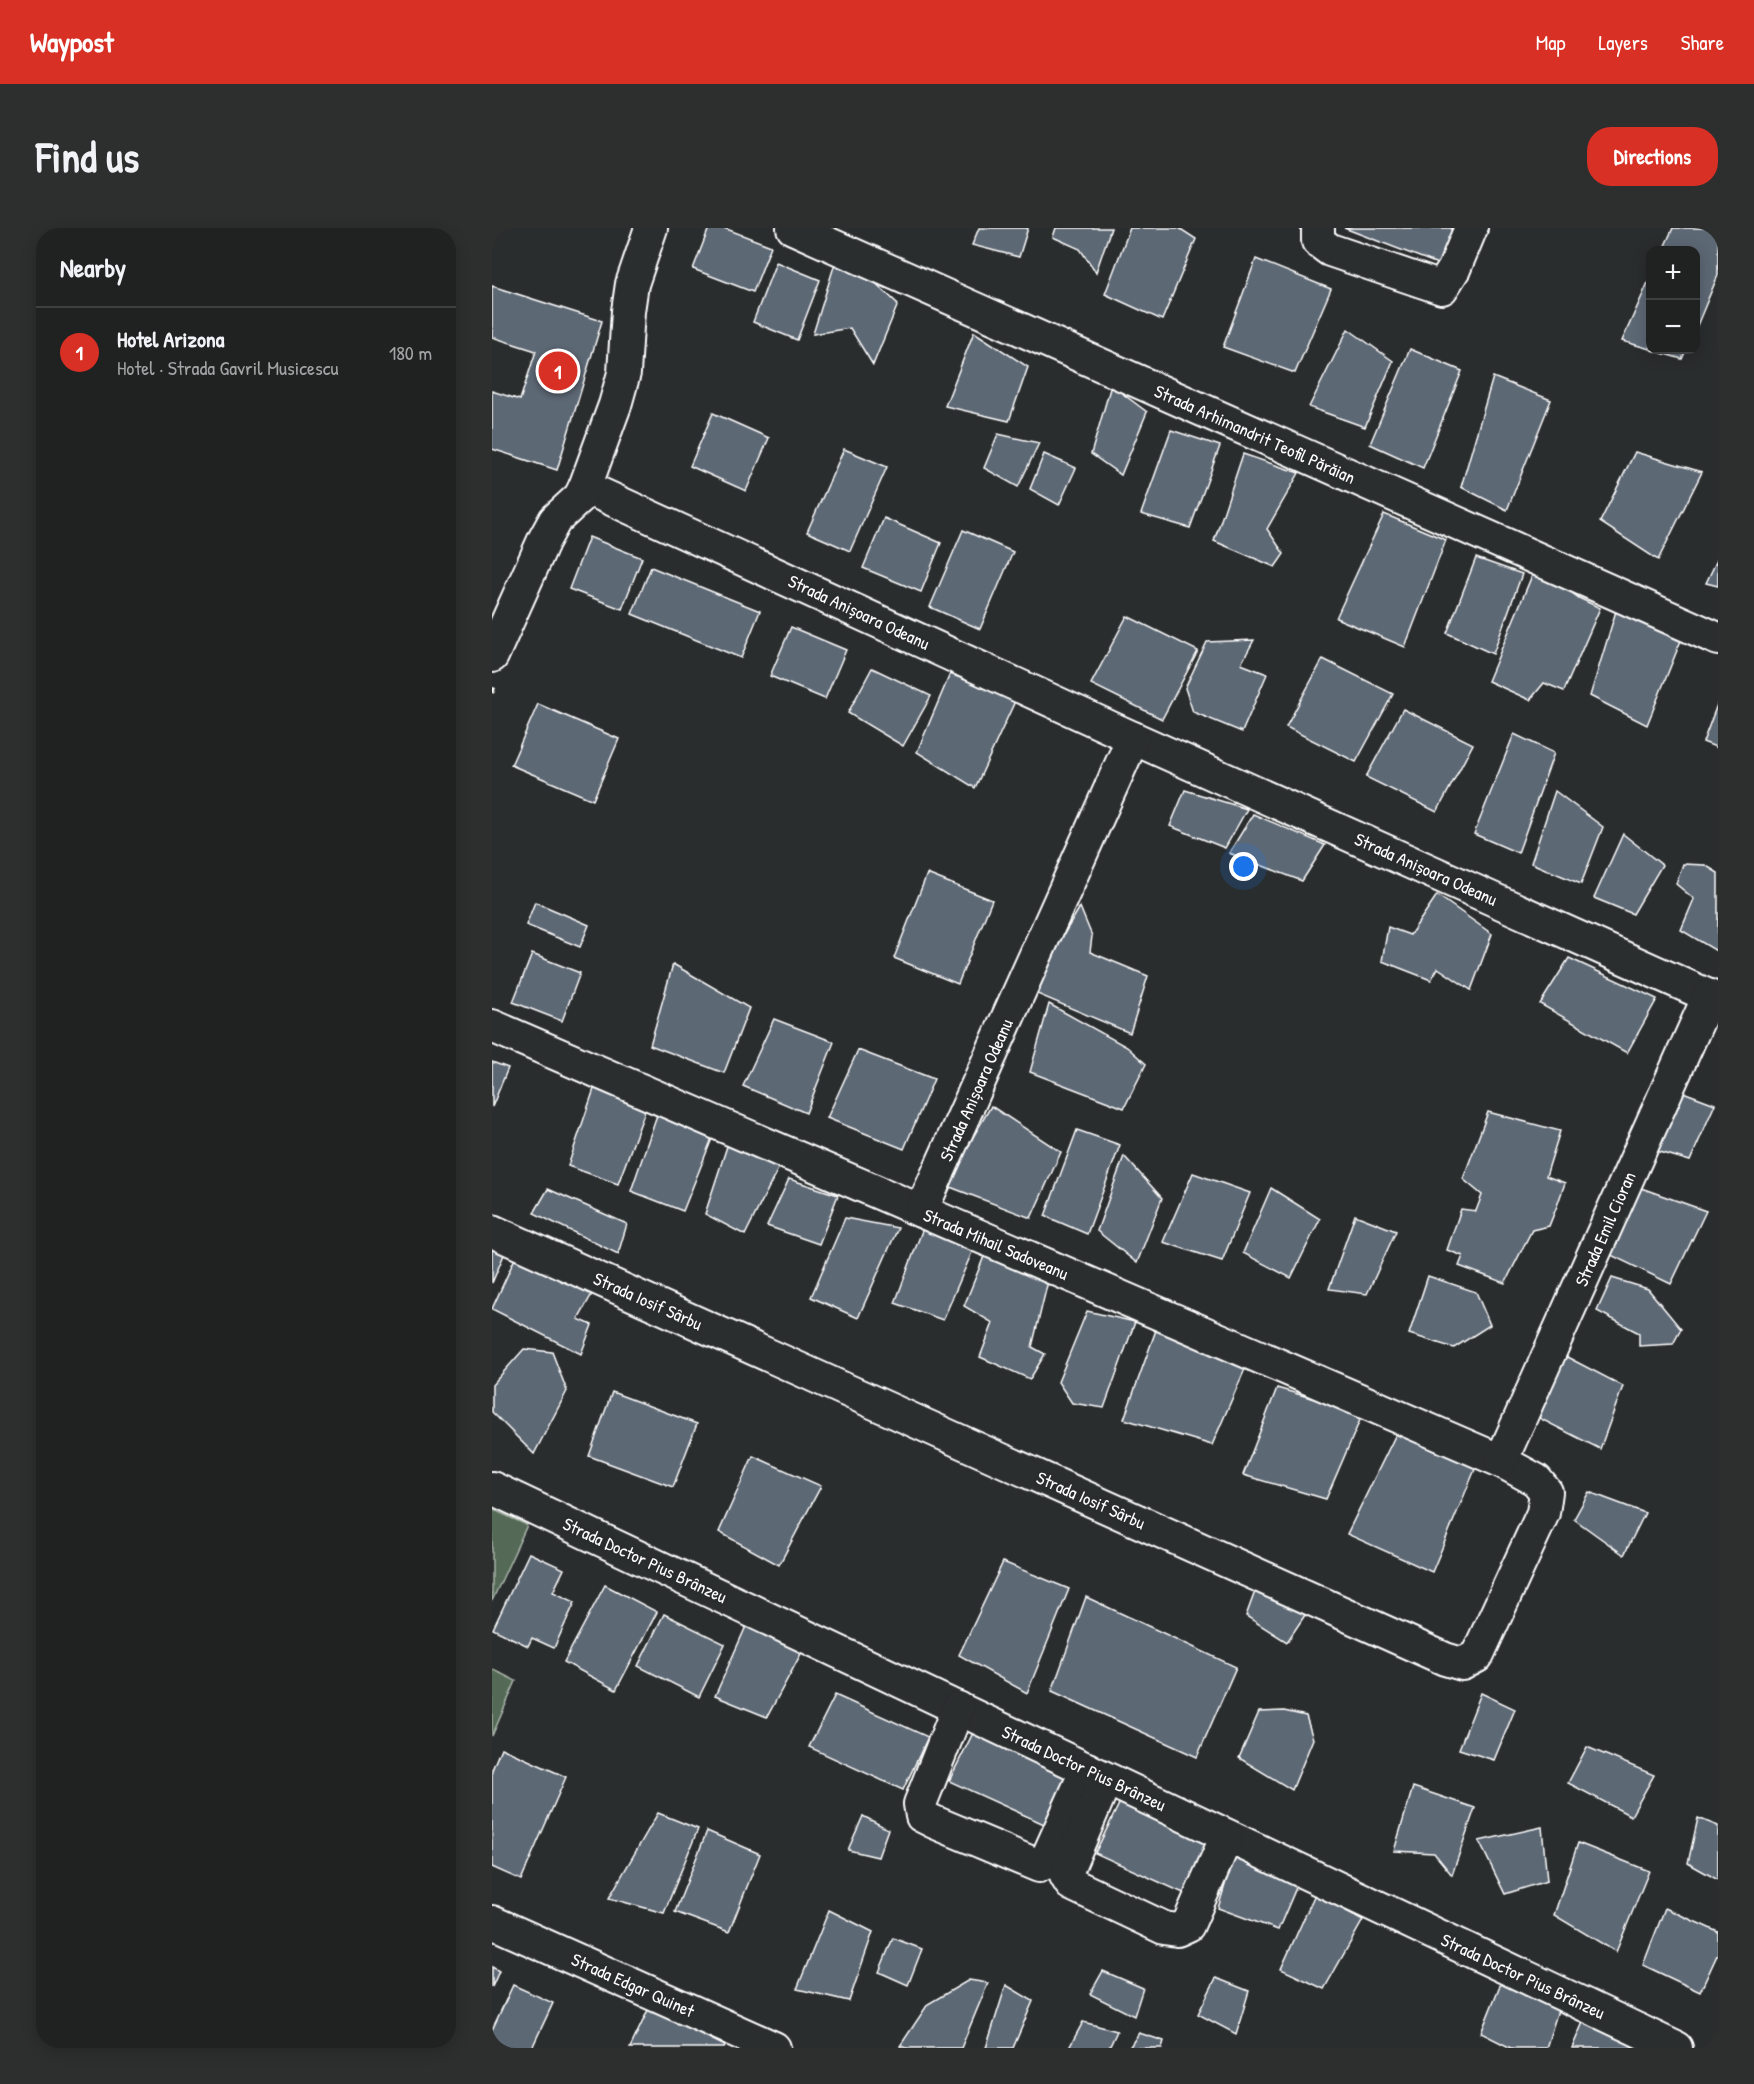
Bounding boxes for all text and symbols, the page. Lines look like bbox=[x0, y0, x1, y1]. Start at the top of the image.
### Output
text: Waypost bbox=[30, 23, 114, 61]
text: Map bbox=[1536, 28, 1565, 57]
text: Layers bbox=[1598, 28, 1648, 57]
text: Share bbox=[1681, 28, 1724, 57]
button: Directions bbox=[1587, 127, 1718, 186]
text: Find us bbox=[36, 128, 139, 185]
map controls bbox=[1646, 246, 1700, 354]
button: + bbox=[1646, 246, 1700, 300]
text: Nearby bbox=[60, 250, 126, 285]
button: − bbox=[1646, 300, 1700, 354]
text: Hotel Arizona bbox=[117, 324, 224, 354]
text: 1 bbox=[76, 339, 83, 366]
text: 180 m bbox=[389, 339, 432, 366]
pin: 1 bbox=[538, 348, 578, 394]
text: Hotel · Strada Gavril Musicescu bbox=[117, 354, 338, 381]
street label: Strada Arhimandrit Teofil Părăian bbox=[1151, 378, 1359, 490]
street label: Strada Anișoara Odeanu bbox=[784, 568, 934, 656]
street label: Strada Anișoara Odeanu bbox=[1351, 826, 1501, 912]
your location bbox=[1229, 852, 1258, 881]
street label: Strada Anișoara Odeanu bbox=[933, 1015, 1019, 1165]
street label: Strada Emil Cioran bbox=[1569, 1168, 1641, 1290]
street label: Strada Mihail Sadoveanu bbox=[920, 1202, 1072, 1286]
street label: Strada Iosif Sârbu bbox=[590, 1266, 706, 1336]
street label: Strada Iosif Sârbu bbox=[1033, 1465, 1149, 1535]
street label: Strada Doctor Pius Brânzeu bbox=[559, 1511, 731, 1609]
street label: Strada Doctor Pius Brânzeu bbox=[998, 1719, 1170, 1817]
street label: Strada Doctor Pius Brânzeu bbox=[1437, 1927, 1609, 2025]
street label: Strada Edgar Quinet bbox=[567, 1947, 699, 2024]

